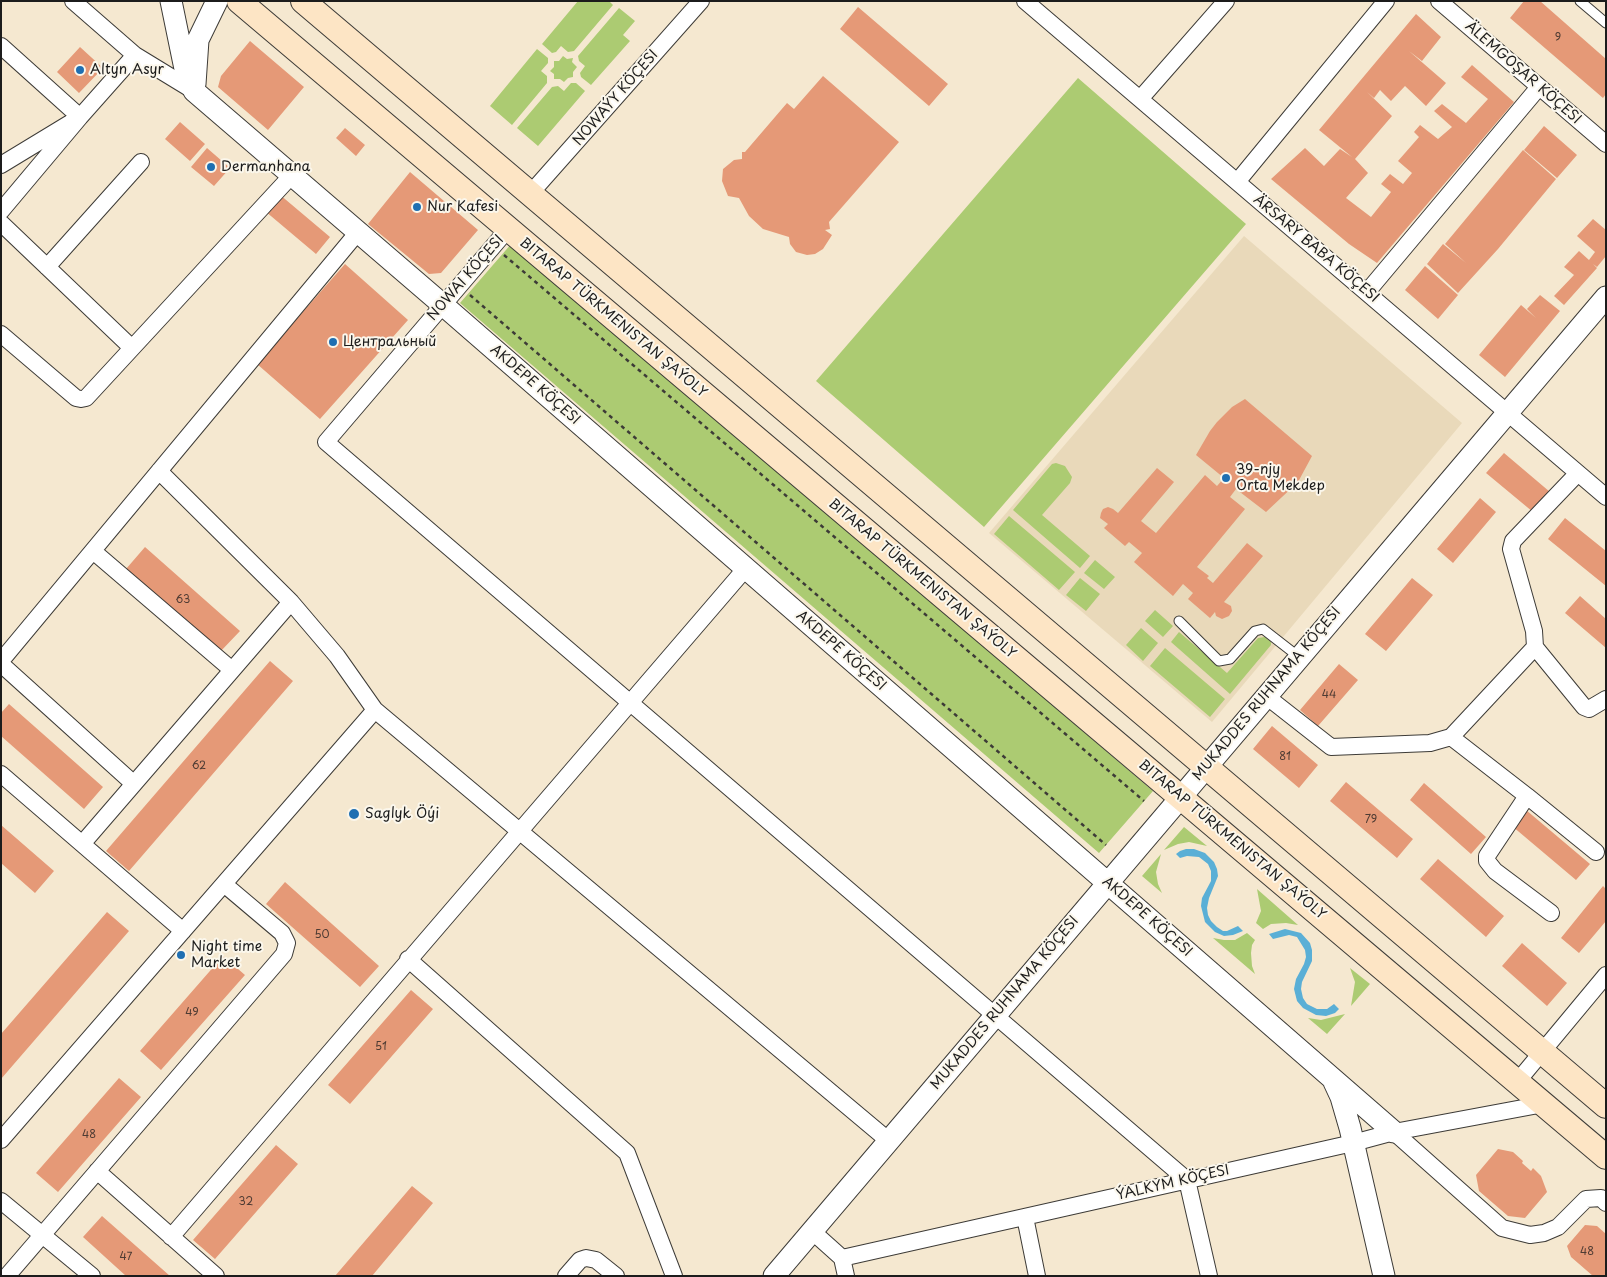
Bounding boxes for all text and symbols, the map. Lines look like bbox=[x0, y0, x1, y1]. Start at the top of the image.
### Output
street label: ÄLEMGOŞAR KÖÇESI bbox=[1462, 18, 1584, 128]
house number: 9 bbox=[1555, 31, 1561, 45]
street label: NOWAÝY KÖÇESI bbox=[570, 47, 662, 149]
place label: Altyn Asyr bbox=[90, 62, 164, 78]
marker: Altyn Asyr bbox=[74, 64, 86, 76]
place label: Dermanhana bbox=[221, 159, 310, 175]
marker: Dermanhana bbox=[205, 161, 217, 173]
street label: ÄRSARY BABA KÖÇESI bbox=[1250, 192, 1382, 306]
place label: Nur Kafesi bbox=[427, 199, 498, 215]
marker: Nur Kafesi bbox=[411, 201, 423, 213]
street label: NOWAI KÖÇESI bbox=[424, 232, 508, 324]
street label: BITARAP TÜRKMENISTAN ŞAÝOLY bbox=[516, 235, 710, 401]
place label: Центральный bbox=[343, 334, 437, 350]
marker: Центральный bbox=[327, 336, 339, 348]
street label: AKDEPE KÖÇESI bbox=[487, 341, 583, 429]
place label: 39-njy Orta Mekdep bbox=[1236, 462, 1325, 494]
marker: 39-njy Orta Mekdep bbox=[1220, 472, 1232, 484]
street label: BITARAP TÜRKMENISTAN ŞAÝOLY bbox=[825, 496, 1019, 662]
house number: 63 bbox=[176, 593, 190, 607]
street label: MUKADDES RUHNAMA KÖÇESI bbox=[1189, 604, 1345, 784]
street label: AKDEPE KÖÇESI bbox=[793, 607, 889, 695]
house number: 44 bbox=[1322, 688, 1336, 702]
house number: 81 bbox=[1279, 750, 1291, 764]
street label: BITARAP TÜRKMENISTAN ŞAÝOLY bbox=[1135, 757, 1329, 923]
house number: 62 bbox=[192, 759, 206, 773]
place label: Saglyk Öýi bbox=[365, 806, 439, 822]
marker: Saglyk Öýi bbox=[347, 807, 361, 821]
house number: 79 bbox=[1365, 813, 1377, 827]
street label: AKDEPE KÖÇESI bbox=[1099, 873, 1195, 961]
street label: MUKADDES RUHNAMA KÖÇESI bbox=[927, 913, 1083, 1093]
house number: 50 bbox=[314, 928, 330, 942]
place label: Night time Market bbox=[191, 939, 262, 972]
marker: Night time Market bbox=[175, 949, 187, 961]
house number: 49 bbox=[185, 1006, 199, 1020]
house number: 51 bbox=[375, 1040, 387, 1054]
house number: 48 bbox=[82, 1128, 96, 1142]
street label: ÝALKYM KÖÇESI bbox=[1115, 1162, 1231, 1204]
house number: 32 bbox=[239, 1195, 253, 1209]
house number: 48 bbox=[1580, 1245, 1594, 1259]
house number: 47 bbox=[120, 1250, 132, 1264]

